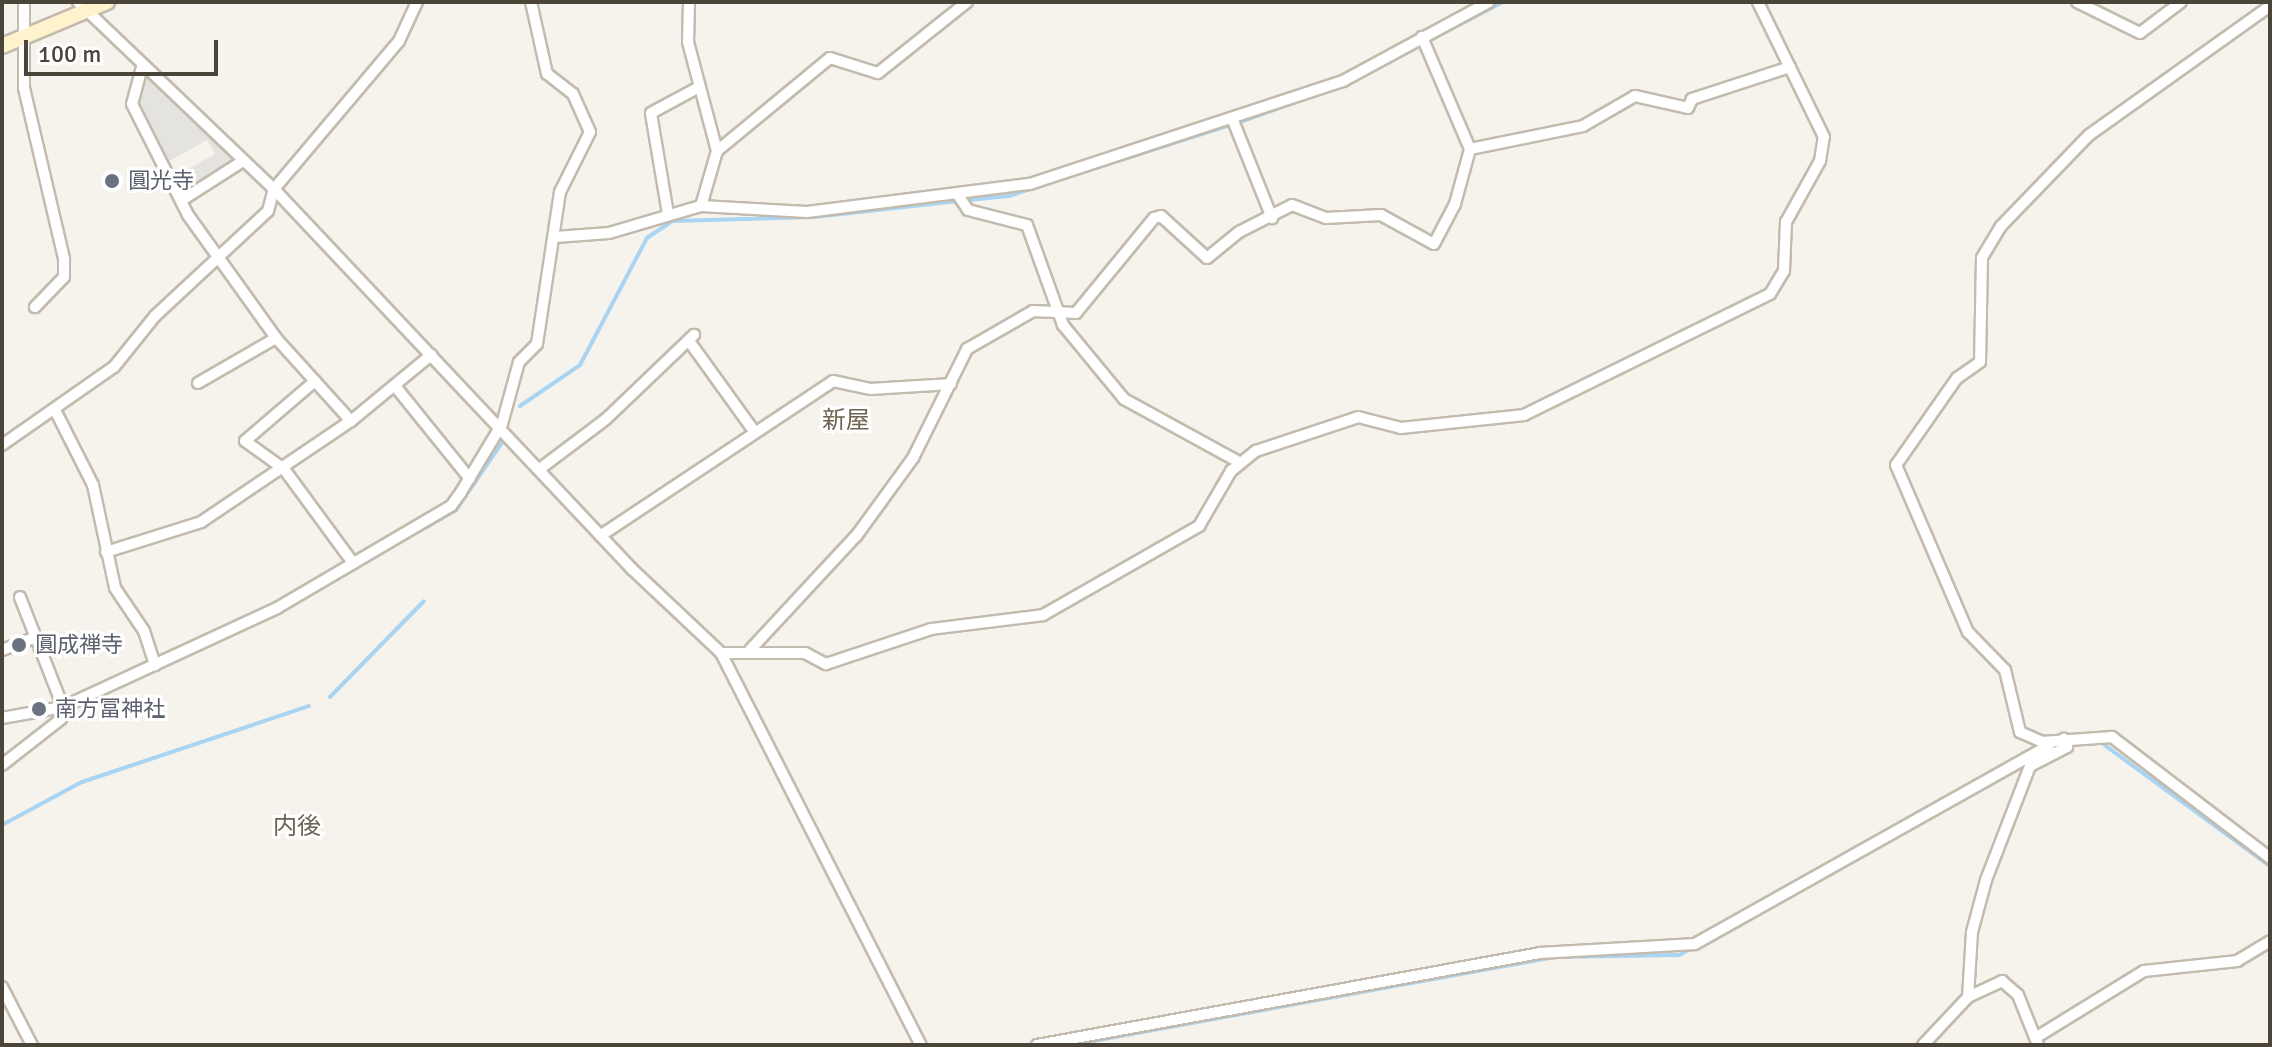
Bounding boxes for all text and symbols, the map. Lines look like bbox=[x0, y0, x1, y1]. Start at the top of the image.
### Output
scale bar bbox=[28, 24, 222, 74]
text: 100 m bbox=[38, 39, 101, 69]
place label: 圓光寺 bbox=[128, 168, 194, 194]
marker: 圓光寺 bbox=[103, 172, 121, 190]
district label: 新屋 bbox=[822, 407, 870, 435]
place label: 圓成禅寺 bbox=[35, 632, 123, 658]
marker: 圓成禅寺 bbox=[10, 636, 28, 654]
place label: 南方冨神社 bbox=[55, 696, 165, 722]
marker: 南方冨神社 bbox=[30, 700, 48, 718]
district label: 内後 bbox=[273, 813, 321, 841]

